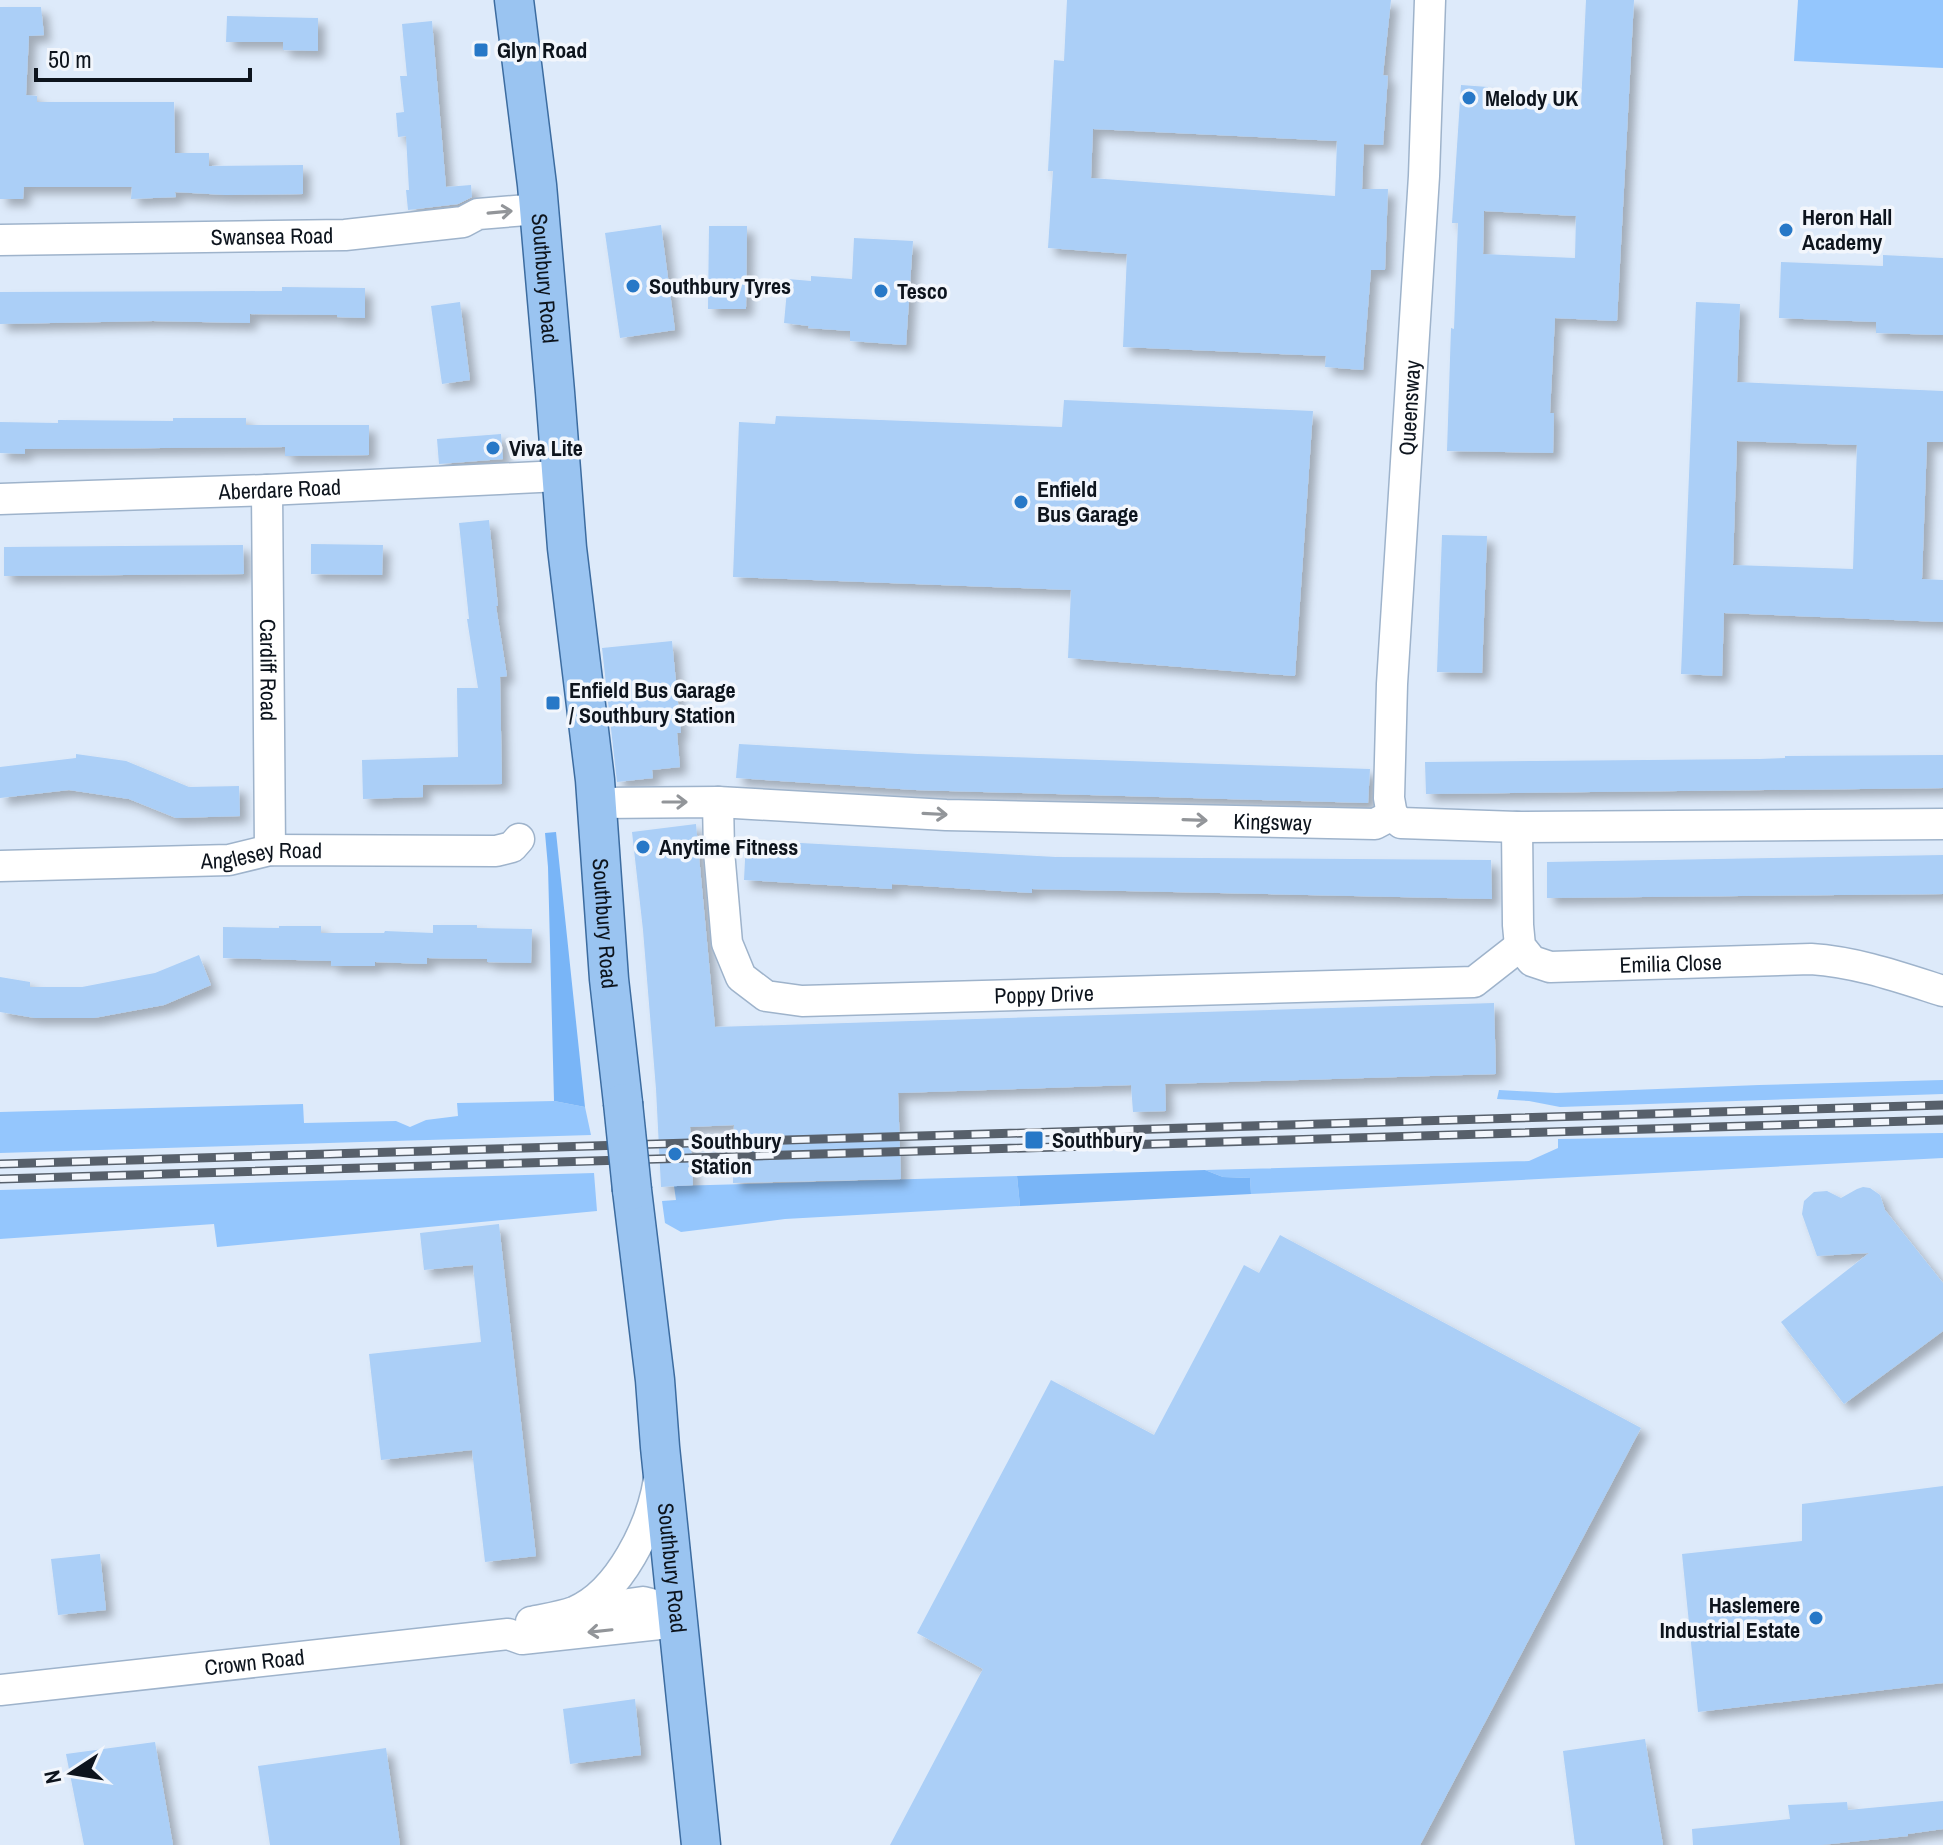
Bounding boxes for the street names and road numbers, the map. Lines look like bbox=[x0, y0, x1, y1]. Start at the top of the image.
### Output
street label: Southbury Road bbox=[525, 212, 566, 345]
street label: Swansea Road bbox=[211, 220, 333, 252]
street label: Queensway bbox=[1391, 359, 1427, 456]
street label: Aberdare Road bbox=[217, 471, 342, 507]
street label: Cardiff Road bbox=[253, 619, 284, 721]
street label: Kingsway bbox=[1233, 806, 1312, 838]
street label: Anglesey Road bbox=[199, 835, 322, 876]
street label: Southbury Road bbox=[586, 857, 625, 990]
street label: Emilia Close bbox=[1619, 947, 1722, 980]
street label: Poppy Drive bbox=[994, 978, 1094, 1011]
street label: Southbury Road bbox=[651, 1501, 694, 1634]
street label: Crown Road bbox=[203, 1642, 306, 1682]

